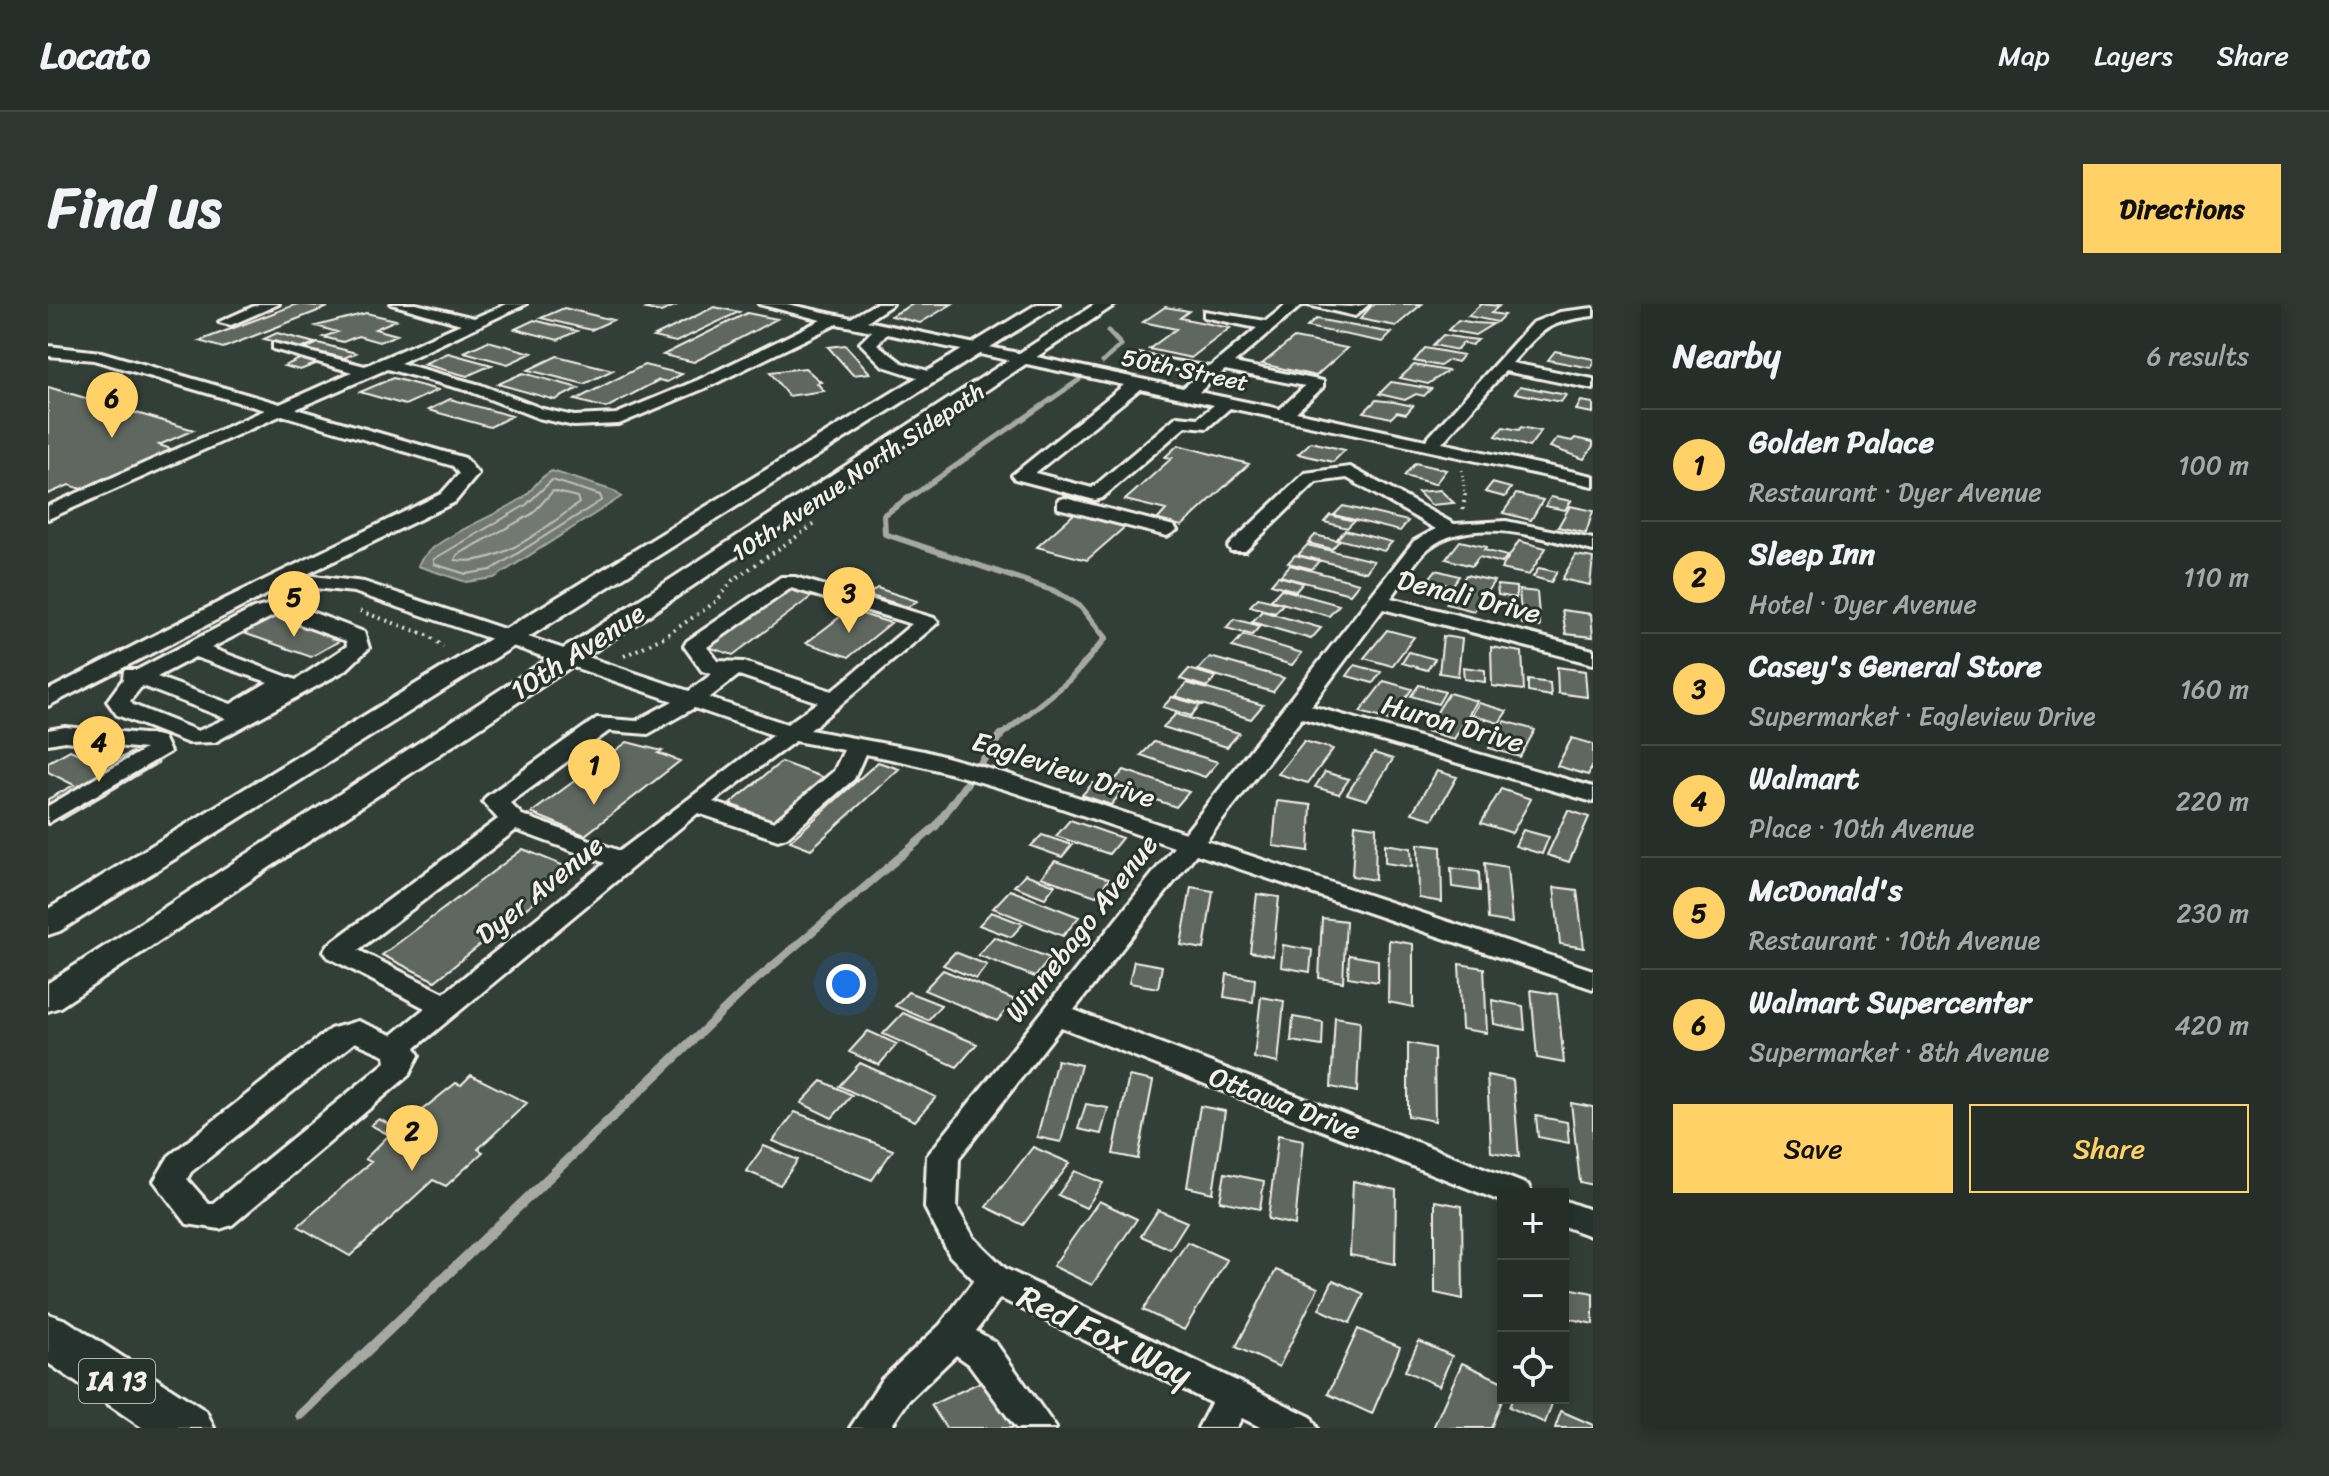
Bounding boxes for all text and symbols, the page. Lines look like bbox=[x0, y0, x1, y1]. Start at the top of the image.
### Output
text: Locato bbox=[40, 22, 150, 89]
text: Map bbox=[1998, 31, 2050, 80]
text: Layers bbox=[2094, 31, 2173, 80]
text: Share bbox=[2217, 31, 2289, 80]
text: Find us bbox=[48, 159, 221, 258]
button: Directions bbox=[2083, 164, 2281, 253]
text: Nearby bbox=[1673, 326, 1781, 386]
text: 6 results bbox=[2147, 333, 2249, 379]
street label: 50th Street bbox=[1118, 336, 1252, 404]
street label: 10th Avenue North Sidepath bbox=[723, 371, 993, 573]
pin: 6 bbox=[86, 372, 138, 438]
text: Golden Palace bbox=[1749, 415, 1934, 469]
text: 1 bbox=[1693, 442, 1705, 488]
text: 100 m bbox=[2178, 442, 2249, 488]
text: Restaurant · Dyer Avenue bbox=[1749, 469, 2042, 515]
text: Sleep Inn bbox=[1749, 527, 1875, 581]
text: 2 bbox=[1691, 554, 1707, 600]
text: 110 m bbox=[2184, 554, 2249, 600]
street label: Denali Drive bbox=[1392, 555, 1546, 638]
pin: 3 bbox=[823, 567, 875, 633]
pin: 5 bbox=[268, 571, 320, 637]
text: Hotel · Dyer Avenue bbox=[1749, 581, 1977, 627]
street label: 10th Avenue bbox=[500, 589, 655, 714]
text: Casey's General Store bbox=[1749, 639, 2042, 693]
text: 3 bbox=[1692, 666, 1706, 712]
text: 160 m bbox=[2180, 666, 2249, 712]
street label: Huron Drive bbox=[1376, 680, 1530, 767]
text: Supermarket · Eagleview Drive bbox=[1749, 693, 2096, 739]
pin: 4 bbox=[73, 716, 125, 782]
street label: Eagleview Drive bbox=[966, 717, 1162, 822]
pin: 1 bbox=[568, 739, 620, 805]
text: Walmart bbox=[1749, 751, 1859, 805]
text: 4 bbox=[1691, 778, 1707, 824]
text: 220 m bbox=[2176, 778, 2249, 824]
text: Place · 10th Avenue bbox=[1749, 805, 1974, 851]
street label: Dyer Avenue bbox=[464, 822, 615, 957]
street label: Winnebago Avenue bbox=[992, 823, 1171, 1034]
text: McDonald's bbox=[1749, 863, 1902, 917]
text: 5 bbox=[1691, 890, 1707, 936]
text: 230 m bbox=[2177, 890, 2249, 936]
text: Restaurant · 10th Avenue bbox=[1749, 917, 2040, 963]
your location bbox=[826, 964, 866, 1004]
text: Walmart Supercenter bbox=[1749, 975, 2031, 1029]
text: 6 bbox=[1692, 1002, 1706, 1048]
text: 420 m bbox=[2175, 1002, 2249, 1048]
text: Supermarket · 8th Avenue bbox=[1749, 1029, 2049, 1075]
street label: Ottawa Drive bbox=[1202, 1052, 1368, 1155]
button: Save bbox=[1673, 1104, 1953, 1193]
button: Share bbox=[1969, 1104, 2249, 1193]
pin: 2 bbox=[386, 1105, 438, 1171]
map controls bbox=[1497, 1188, 1569, 1404]
button: + bbox=[1497, 1188, 1569, 1260]
button: − bbox=[1497, 1260, 1569, 1332]
street label: Red Fox Way bbox=[1007, 1268, 1203, 1404]
button: locate bbox=[1497, 1332, 1569, 1404]
road number: IA 13 bbox=[79, 1359, 155, 1403]

